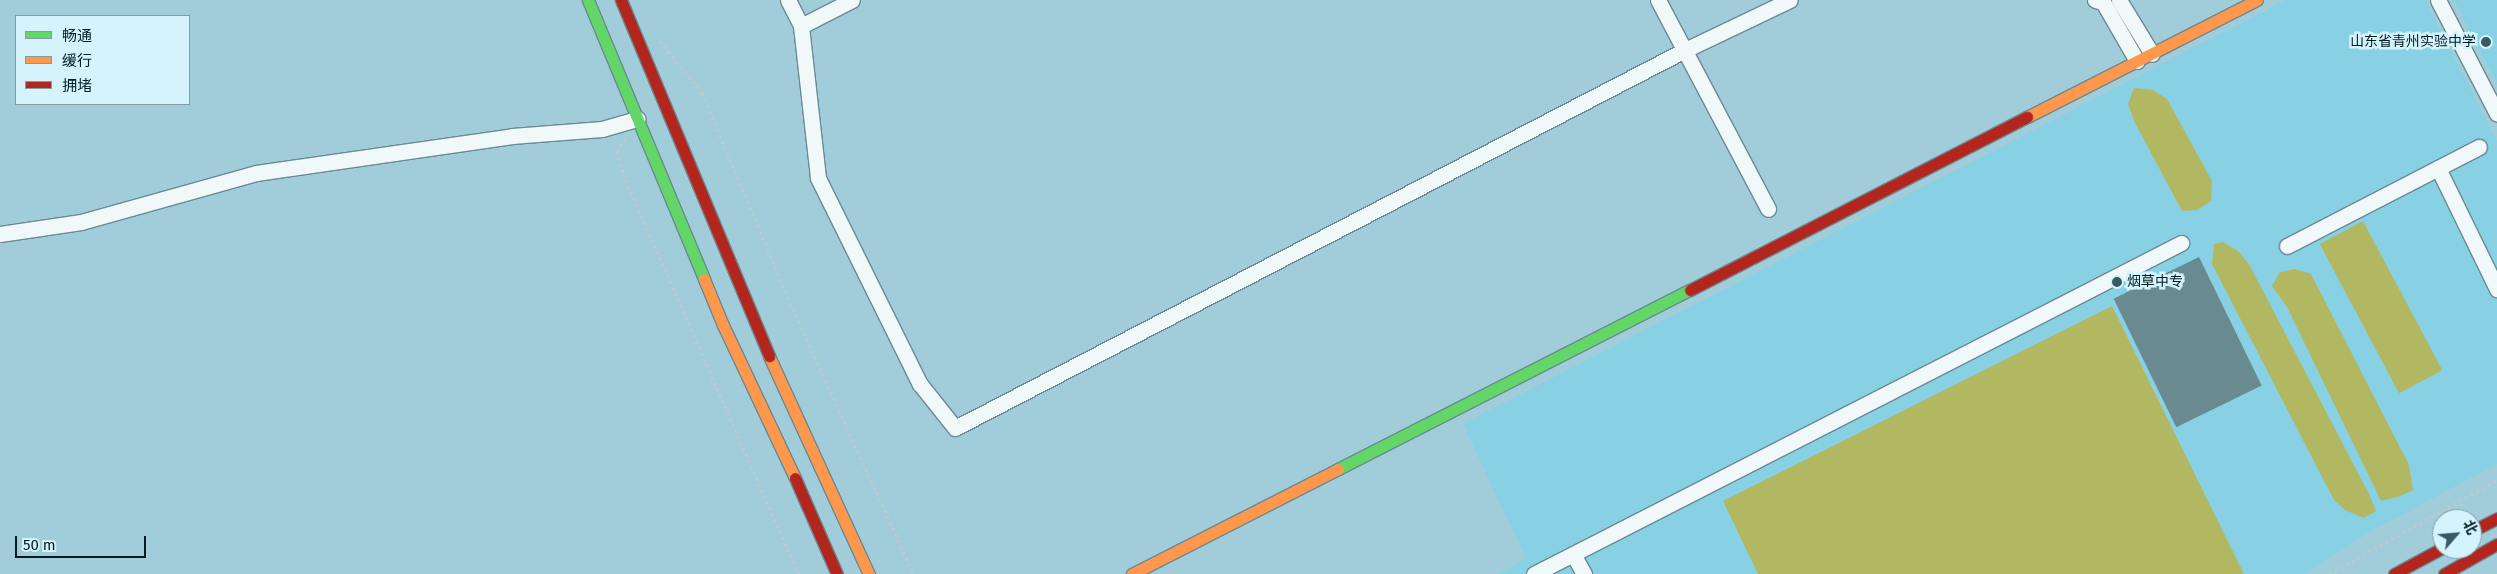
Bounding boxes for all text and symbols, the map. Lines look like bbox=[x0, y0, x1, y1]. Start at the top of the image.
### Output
legend bbox=[15, 15, 190, 105]
text: 畅通 bbox=[62, 27, 92, 45]
place label: 山东省青州实验中学 bbox=[2350, 34, 2476, 50]
marker: 山东省青州实验中学 bbox=[2480, 36, 2492, 48]
text: 缓行 bbox=[62, 52, 92, 70]
text: 拥堵 bbox=[62, 77, 92, 95]
place label: 烟草中专 bbox=[2127, 274, 2183, 290]
marker: 烟草中专 bbox=[2111, 276, 2123, 288]
north arrow bbox=[2432, 509, 2482, 559]
text: 北 bbox=[2459, 517, 2481, 538]
scale bar bbox=[18, 526, 149, 558]
text: 50 m bbox=[23, 536, 56, 554]

